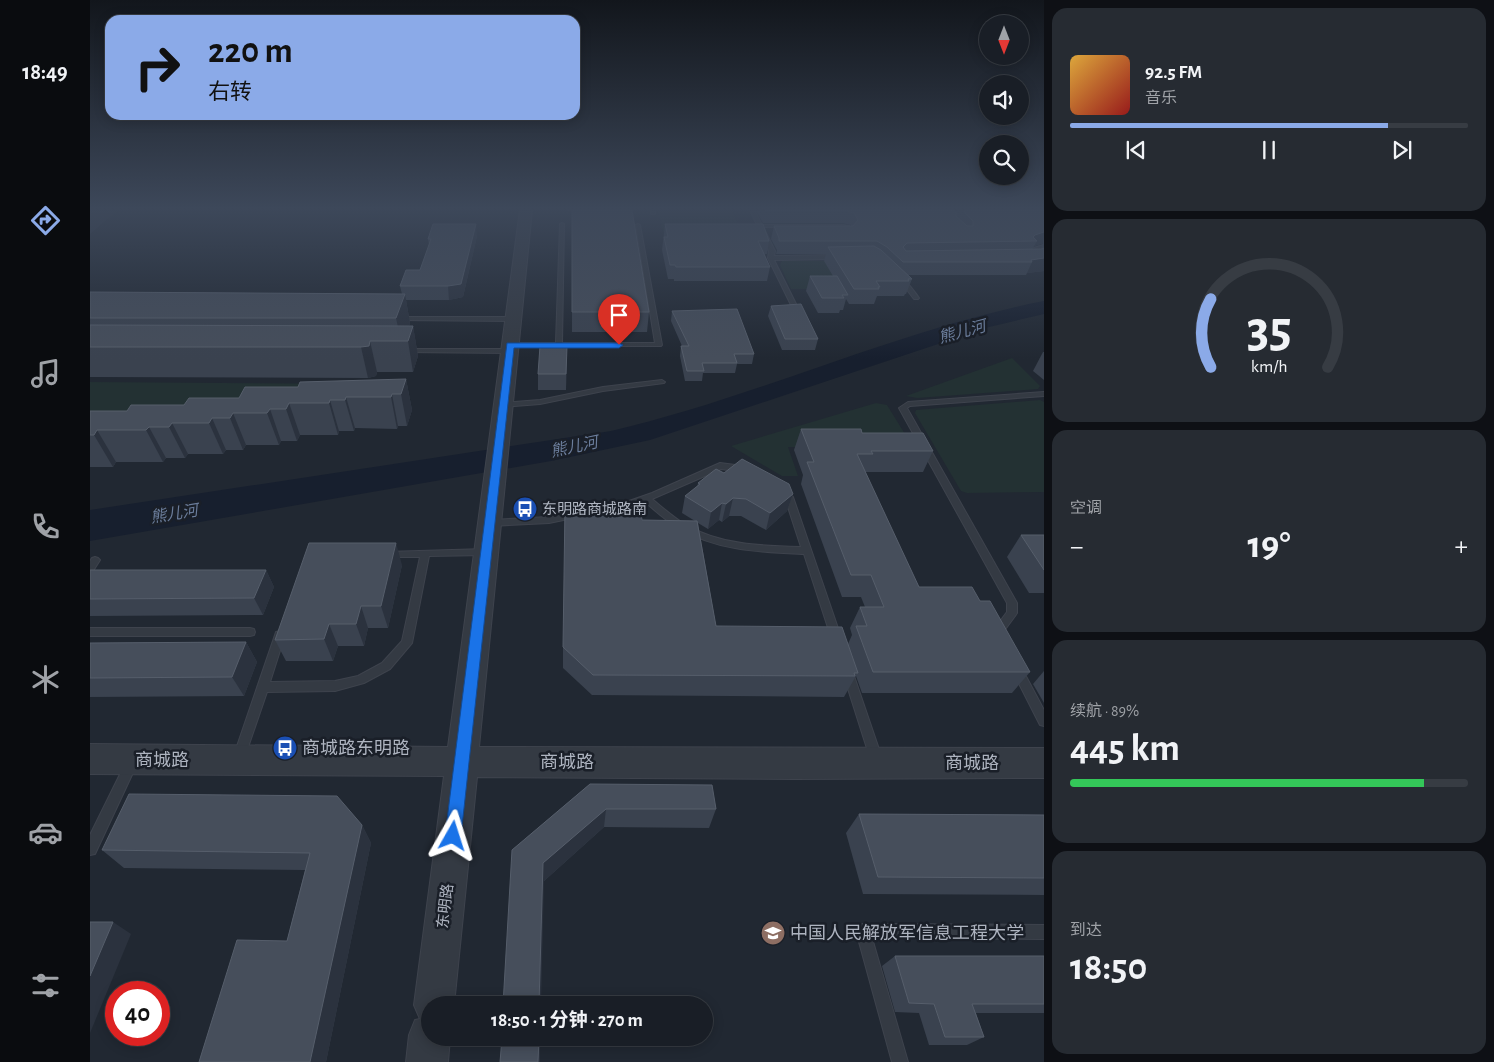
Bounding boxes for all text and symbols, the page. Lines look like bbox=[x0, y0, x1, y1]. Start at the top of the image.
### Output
north arrow bbox=[979, 15, 1029, 65]
map controls bbox=[979, 15, 1029, 185]
text: 220 m bbox=[208, 34, 293, 69]
icon: right bbox=[125, 35, 190, 100]
text: 18:49 bbox=[22, 61, 68, 83]
text: 92.5 FM bbox=[1145, 63, 1202, 82]
button: sound bbox=[979, 75, 1029, 125]
text: 右转 bbox=[208, 81, 252, 103]
text: 音乐 bbox=[1145, 90, 1177, 106]
button: search bbox=[979, 135, 1029, 185]
icon: previous bbox=[1122, 136, 1150, 164]
icon: pause bbox=[1255, 136, 1283, 164]
icon: next bbox=[1388, 136, 1416, 164]
icon: directions bbox=[28, 203, 63, 238]
pin bbox=[598, 294, 640, 345]
icon: arrive bbox=[605, 301, 633, 329]
text: 35 bbox=[1247, 304, 1291, 356]
water label: 熊儿河 bbox=[937, 316, 990, 346]
icon: music bbox=[28, 356, 63, 391]
text: km/h bbox=[1251, 358, 1287, 376]
water label: 熊儿河 bbox=[549, 433, 602, 460]
bus stop icon: 东明路商城路南 bbox=[512, 496, 538, 522]
text: 空调 bbox=[1070, 500, 1102, 516]
water label: 熊儿河 bbox=[149, 501, 202, 526]
place label: 东明路商城路南 bbox=[542, 501, 647, 517]
icon: phone bbox=[28, 509, 63, 544]
text: 19° bbox=[1247, 527, 1291, 565]
text: − bbox=[1070, 533, 1083, 561]
text: + bbox=[1455, 533, 1468, 561]
icon: climate bbox=[28, 662, 63, 697]
text: 续航 · 89% bbox=[1070, 703, 1139, 719]
text: 445 km bbox=[1070, 730, 1180, 768]
bus stop icon: 商城路东明路 bbox=[272, 735, 298, 761]
place label: 商城路东明路 bbox=[302, 738, 410, 758]
street label: 商城路 bbox=[135, 750, 189, 770]
street label: 商城路 bbox=[540, 752, 594, 772]
street label: 商城路 bbox=[945, 753, 999, 773]
position arrow bbox=[426, 809, 478, 861]
icon: car bbox=[28, 815, 63, 850]
street label: 东明路 bbox=[434, 883, 456, 929]
school or university icon: 中国人民解放军信息工程大学 bbox=[760, 920, 786, 946]
text: 到达 bbox=[1070, 922, 1102, 938]
place label: 中国人民解放军信息工程大学 bbox=[790, 923, 1024, 943]
text: 18:50 bbox=[1070, 949, 1147, 987]
icon: filters bbox=[28, 968, 63, 1003]
speed limit sign: 40 bbox=[105, 981, 170, 1046]
text: 18:50 · 1 分钟 · 270 m bbox=[491, 1011, 643, 1030]

